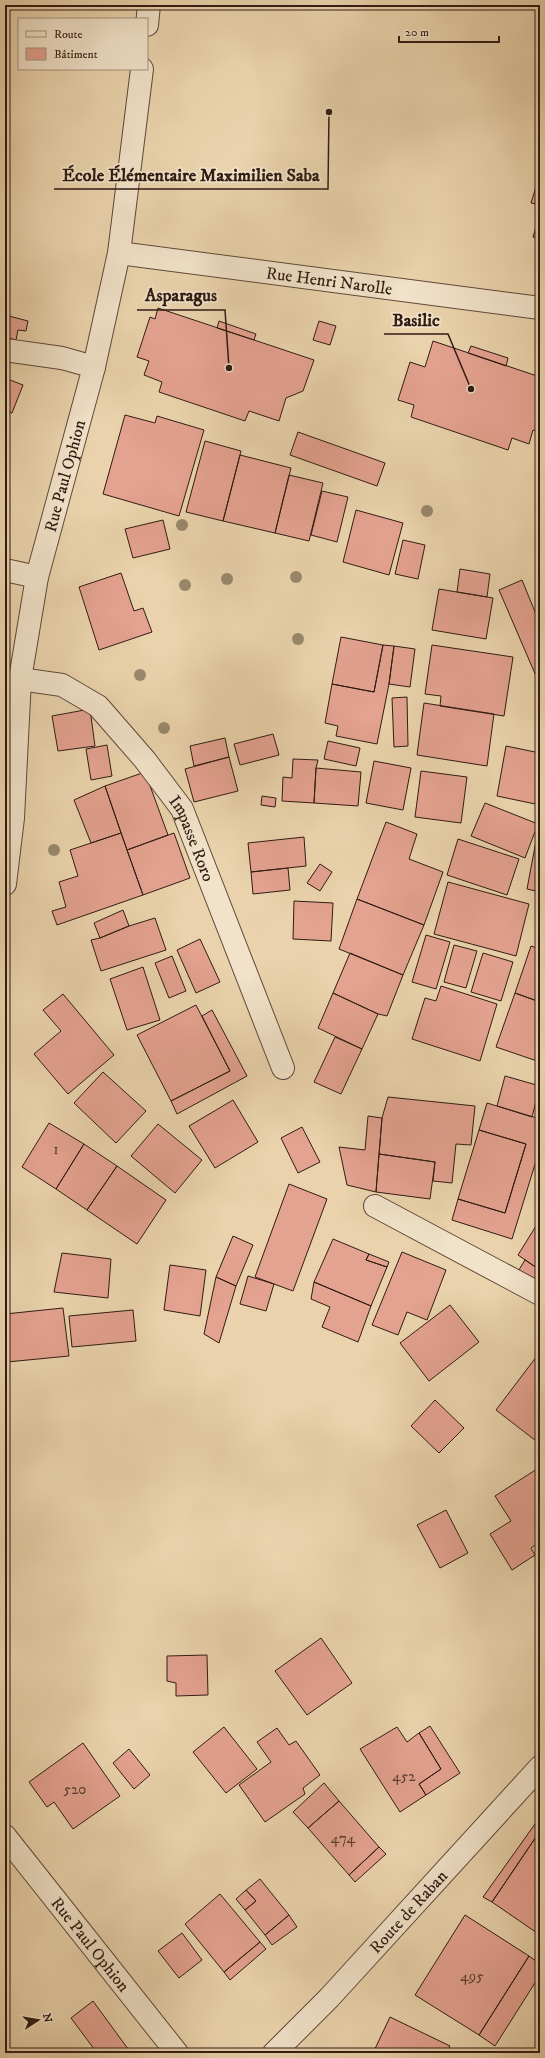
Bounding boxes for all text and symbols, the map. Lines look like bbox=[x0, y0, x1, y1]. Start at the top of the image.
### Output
legend bbox=[18, 18, 148, 70]
scale bar bbox=[399, 18, 499, 44]
text: 20 m bbox=[405, 25, 429, 40]
text: Route bbox=[54, 27, 82, 42]
text: Bâtiment bbox=[54, 47, 98, 62]
callout: École Élémentaire Maximilien Saba bbox=[54, 159, 328, 189]
text: École Élémentaire Maximilien Saba bbox=[62, 164, 320, 187]
street label: Rue Henri Narolle bbox=[265, 262, 394, 301]
callout: Asparagus bbox=[137, 280, 225, 310]
text: Asparagus bbox=[144, 285, 217, 307]
callout: Basilic bbox=[384, 304, 448, 334]
text: Basilic bbox=[392, 310, 440, 332]
street label: Rue Paul Ophion bbox=[40, 417, 91, 535]
street label: Impasse Roro bbox=[163, 791, 219, 885]
house number: 1 bbox=[53, 1140, 59, 1159]
house number: 452 bbox=[392, 1767, 416, 1786]
house number: 520 bbox=[64, 1780, 86, 1799]
house number: 474 bbox=[331, 1829, 356, 1848]
street label: Route de Raban bbox=[365, 1866, 453, 1959]
street label: Rue Paul Ophion bbox=[46, 1893, 134, 1997]
house number: 495 bbox=[460, 1967, 484, 1986]
north arrow bbox=[18, 2000, 58, 2040]
text: N bbox=[39, 2012, 55, 2024]

